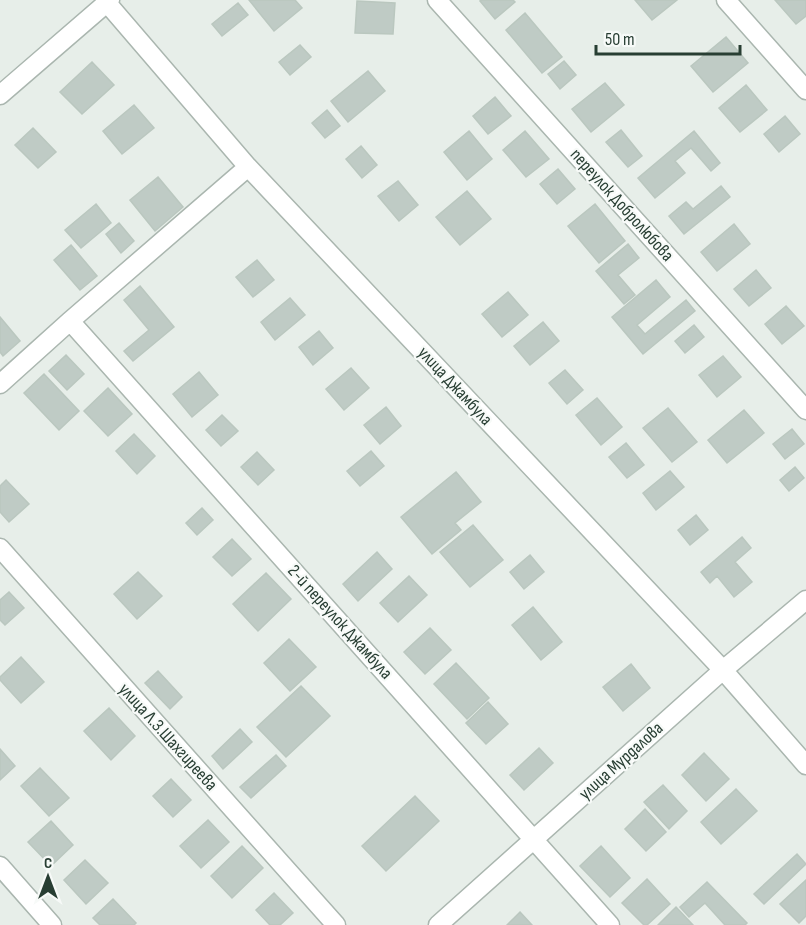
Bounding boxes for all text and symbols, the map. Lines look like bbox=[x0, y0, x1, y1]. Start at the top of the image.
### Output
scale bar bbox=[596, 18, 740, 56]
text: 50 m bbox=[605, 29, 635, 50]
street label: переулок Добролюбова bbox=[566, 144, 678, 266]
street label: улица Джамбула bbox=[413, 342, 497, 430]
street label: 2-й переулок Джамбула bbox=[283, 561, 397, 683]
street label: улица Л.З.Шахгиреева bbox=[114, 679, 222, 795]
street label: улица Мурдалова bbox=[575, 718, 667, 804]
north arrow bbox=[18, 847, 78, 907]
text: С bbox=[44, 854, 52, 873]

